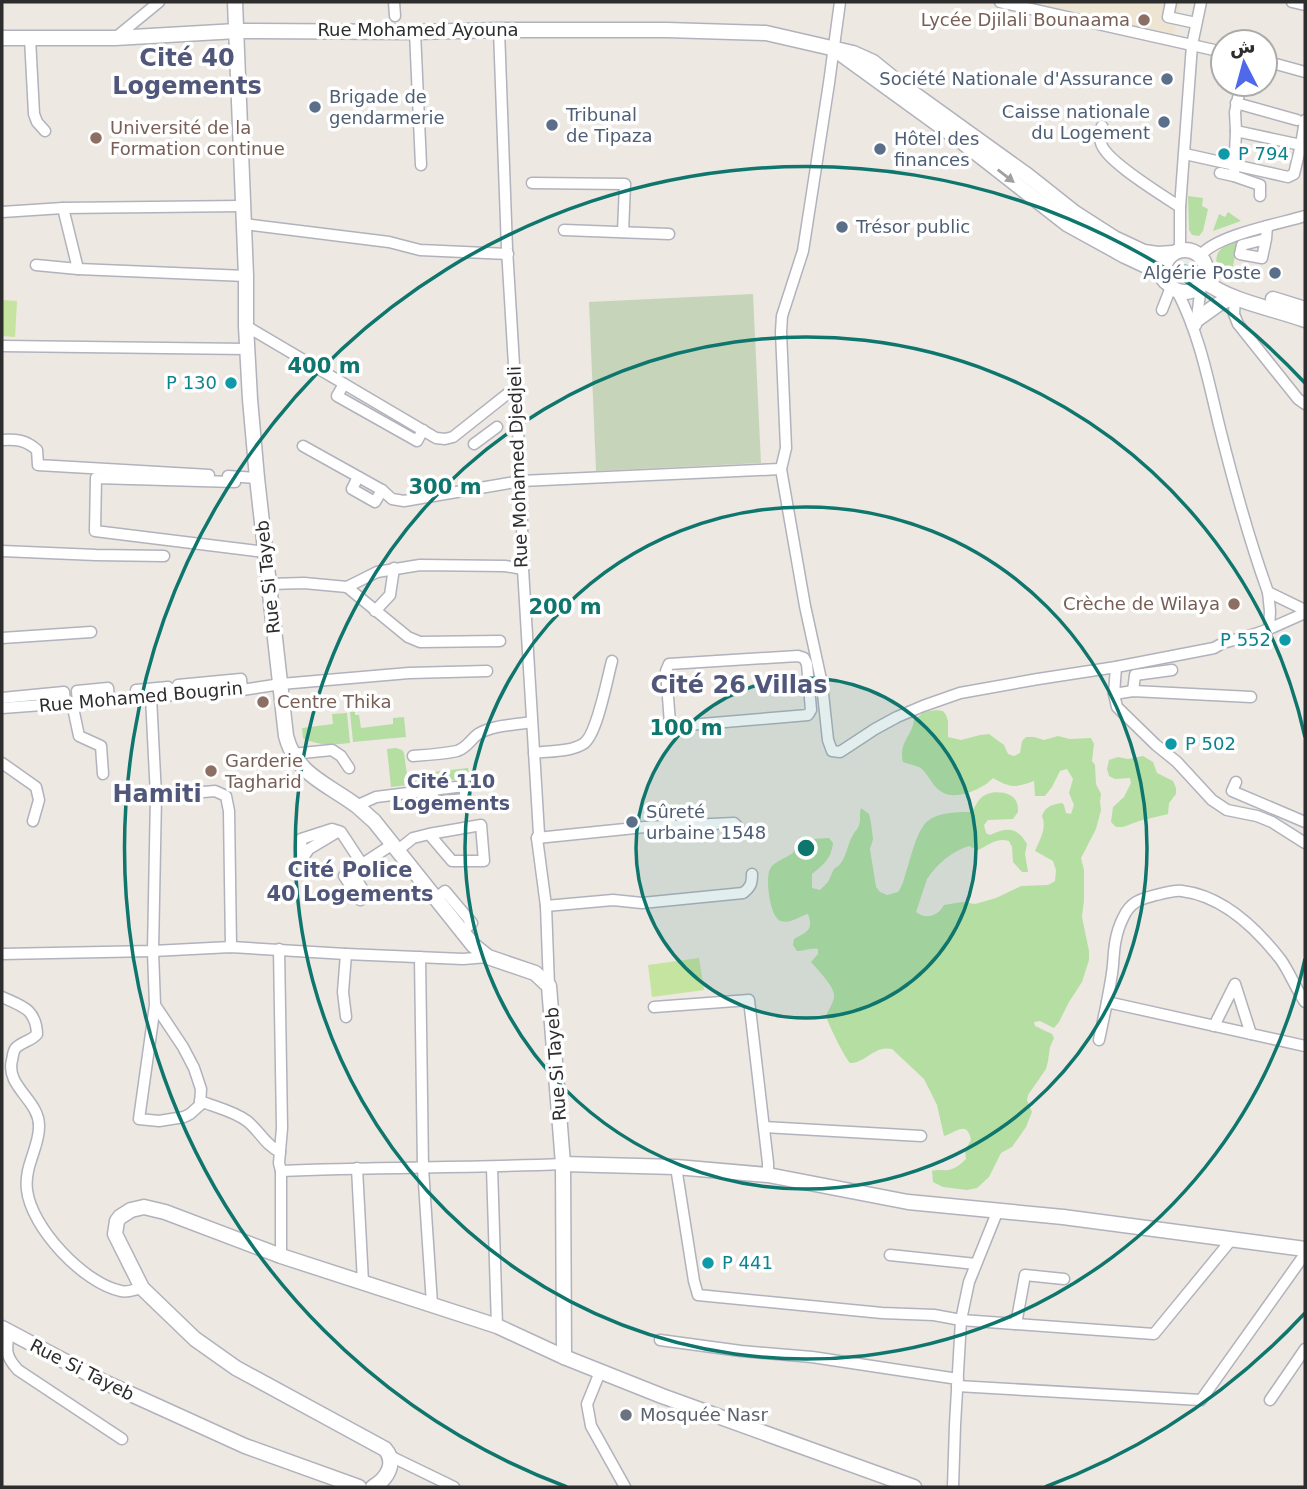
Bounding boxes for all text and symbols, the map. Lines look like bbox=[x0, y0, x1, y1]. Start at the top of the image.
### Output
place label: Lycée Djilali Bounaama bbox=[921, 9, 1130, 30]
marker: Lycée Djilali Bounaama bbox=[1136, 12, 1152, 28]
street label: Rue Mohamed Ayouna bbox=[317, 19, 519, 40]
north arrow bbox=[1209, 28, 1279, 98]
text: ش bbox=[1228, 34, 1257, 59]
district label: Cité 40 Logements bbox=[112, 44, 262, 100]
place label: Société Nationale d'Assurance bbox=[879, 68, 1153, 89]
marker: Société Nationale d'Assurance bbox=[1159, 71, 1175, 87]
place label: Brigade de gendarmerie bbox=[329, 86, 445, 128]
marker: Brigade de gendarmerie bbox=[307, 99, 323, 115]
place label: Caisse nationale du Logement bbox=[1002, 101, 1150, 143]
place label: Tribunal de Tipaza bbox=[565, 104, 653, 146]
marker: Caisse nationale du Logement bbox=[1156, 114, 1172, 130]
place label: Université de la Formation continue bbox=[110, 117, 285, 159]
marker: Tribunal de Tipaza bbox=[544, 117, 560, 133]
place label: Hôtel des finances bbox=[894, 128, 979, 170]
marker: Université de la Formation continue bbox=[88, 130, 104, 146]
marker: Hôtel des finances bbox=[872, 141, 888, 157]
place label: P 794 bbox=[1238, 143, 1289, 164]
marker: P 794 bbox=[1216, 146, 1232, 162]
one-way arrow bbox=[997, 168, 1015, 182]
place label: Trésor public bbox=[855, 216, 970, 237]
marker: Trésor public bbox=[834, 219, 850, 235]
place label: Algérie Poste bbox=[1143, 262, 1261, 283]
marker: Algérie Poste bbox=[1267, 265, 1283, 281]
text: 400 m bbox=[287, 354, 361, 378]
street label: Rue Mohamed Djedjeli bbox=[503, 366, 532, 568]
place label: P 130 bbox=[166, 372, 217, 393]
marker: P 130 bbox=[223, 375, 239, 391]
text: 300 m bbox=[408, 475, 482, 499]
street label: Rue Si Tayeb bbox=[251, 519, 284, 635]
place label: Crèche de Wilaya bbox=[1063, 593, 1220, 614]
text: 200 m bbox=[528, 595, 602, 619]
marker: Crèche de Wilaya bbox=[1226, 596, 1242, 612]
place label: P 552 bbox=[1220, 629, 1271, 650]
marker: P 552 bbox=[1277, 632, 1293, 648]
district label: Cité 26 Villas bbox=[650, 671, 828, 699]
street label: Rue Mohamed Bougrin bbox=[38, 677, 244, 716]
place label: Centre Thika bbox=[277, 691, 391, 712]
marker: Centre Thika bbox=[255, 694, 271, 710]
text: 100 m bbox=[649, 716, 723, 740]
place label: P 502 bbox=[1185, 733, 1236, 754]
marker: P 502 bbox=[1163, 736, 1179, 752]
place label: Garderie Tagharid bbox=[224, 750, 303, 792]
marker: Garderie Tagharid bbox=[203, 763, 219, 779]
district label: Cité 110 Logements bbox=[392, 770, 510, 814]
district label: Hamiti bbox=[112, 780, 202, 808]
place label: Sûreté urbaine 1548 bbox=[646, 801, 766, 843]
marker: Sûreté urbaine 1548 bbox=[624, 814, 640, 830]
centre of rings bbox=[794, 836, 818, 860]
district label: Cité Police 40 Logements bbox=[266, 858, 434, 906]
street label: Rue Si Tayeb bbox=[541, 1006, 570, 1122]
place label: P 441 bbox=[722, 1252, 773, 1273]
marker: P 441 bbox=[700, 1255, 716, 1271]
street label: Rue Si Tayeb bbox=[27, 1334, 138, 1405]
place label: Mosquée Nasr bbox=[640, 1404, 768, 1425]
marker: Mosquée Nasr bbox=[618, 1407, 634, 1423]

